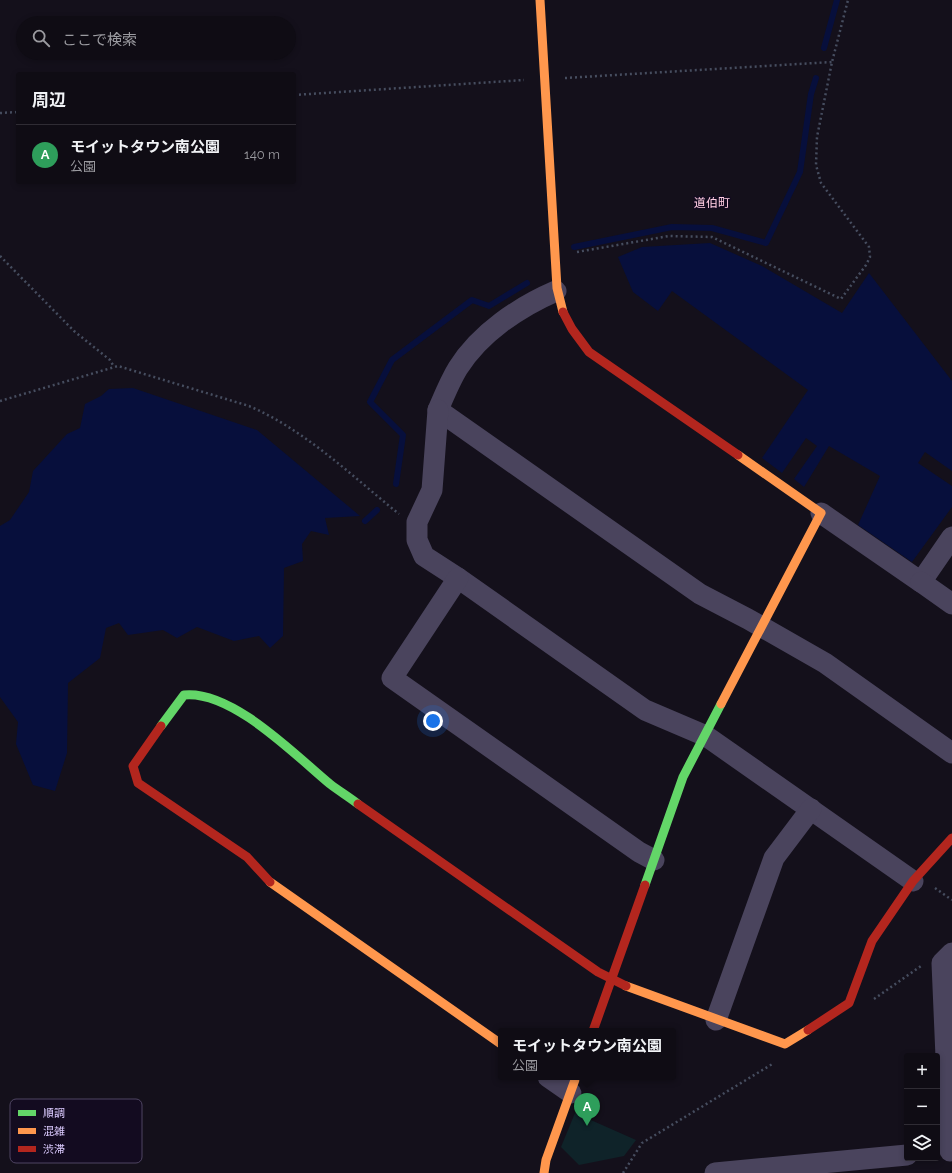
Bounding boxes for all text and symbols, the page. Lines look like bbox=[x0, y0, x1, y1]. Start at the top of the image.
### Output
search box bbox=[16, 16, 296, 60]
icon: search bbox=[30, 27, 52, 49]
text: ここで検索 bbox=[62, 31, 137, 49]
text: 周辺 bbox=[32, 90, 66, 110]
text: モイットタウン南公園 bbox=[70, 138, 220, 156]
text: A bbox=[41, 147, 49, 162]
text: 140 m bbox=[244, 147, 280, 162]
text: 公園 bbox=[70, 159, 96, 174]
district label: 道伯町 bbox=[694, 196, 730, 210]
your location bbox=[423, 711, 443, 731]
popup bbox=[498, 1028, 676, 1080]
text: モイットタウン南公園 bbox=[512, 1037, 662, 1055]
map controls bbox=[904, 1053, 940, 1161]
button: + bbox=[904, 1053, 940, 1089]
text: 公園 bbox=[512, 1058, 538, 1073]
button: − bbox=[904, 1089, 940, 1125]
pin: A bbox=[574, 1093, 600, 1126]
legend bbox=[10, 1099, 142, 1163]
text: 順調 bbox=[43, 1107, 65, 1120]
text: 混雑 bbox=[43, 1125, 65, 1138]
button: layers bbox=[904, 1125, 940, 1161]
text: 渋滞 bbox=[43, 1143, 65, 1156]

